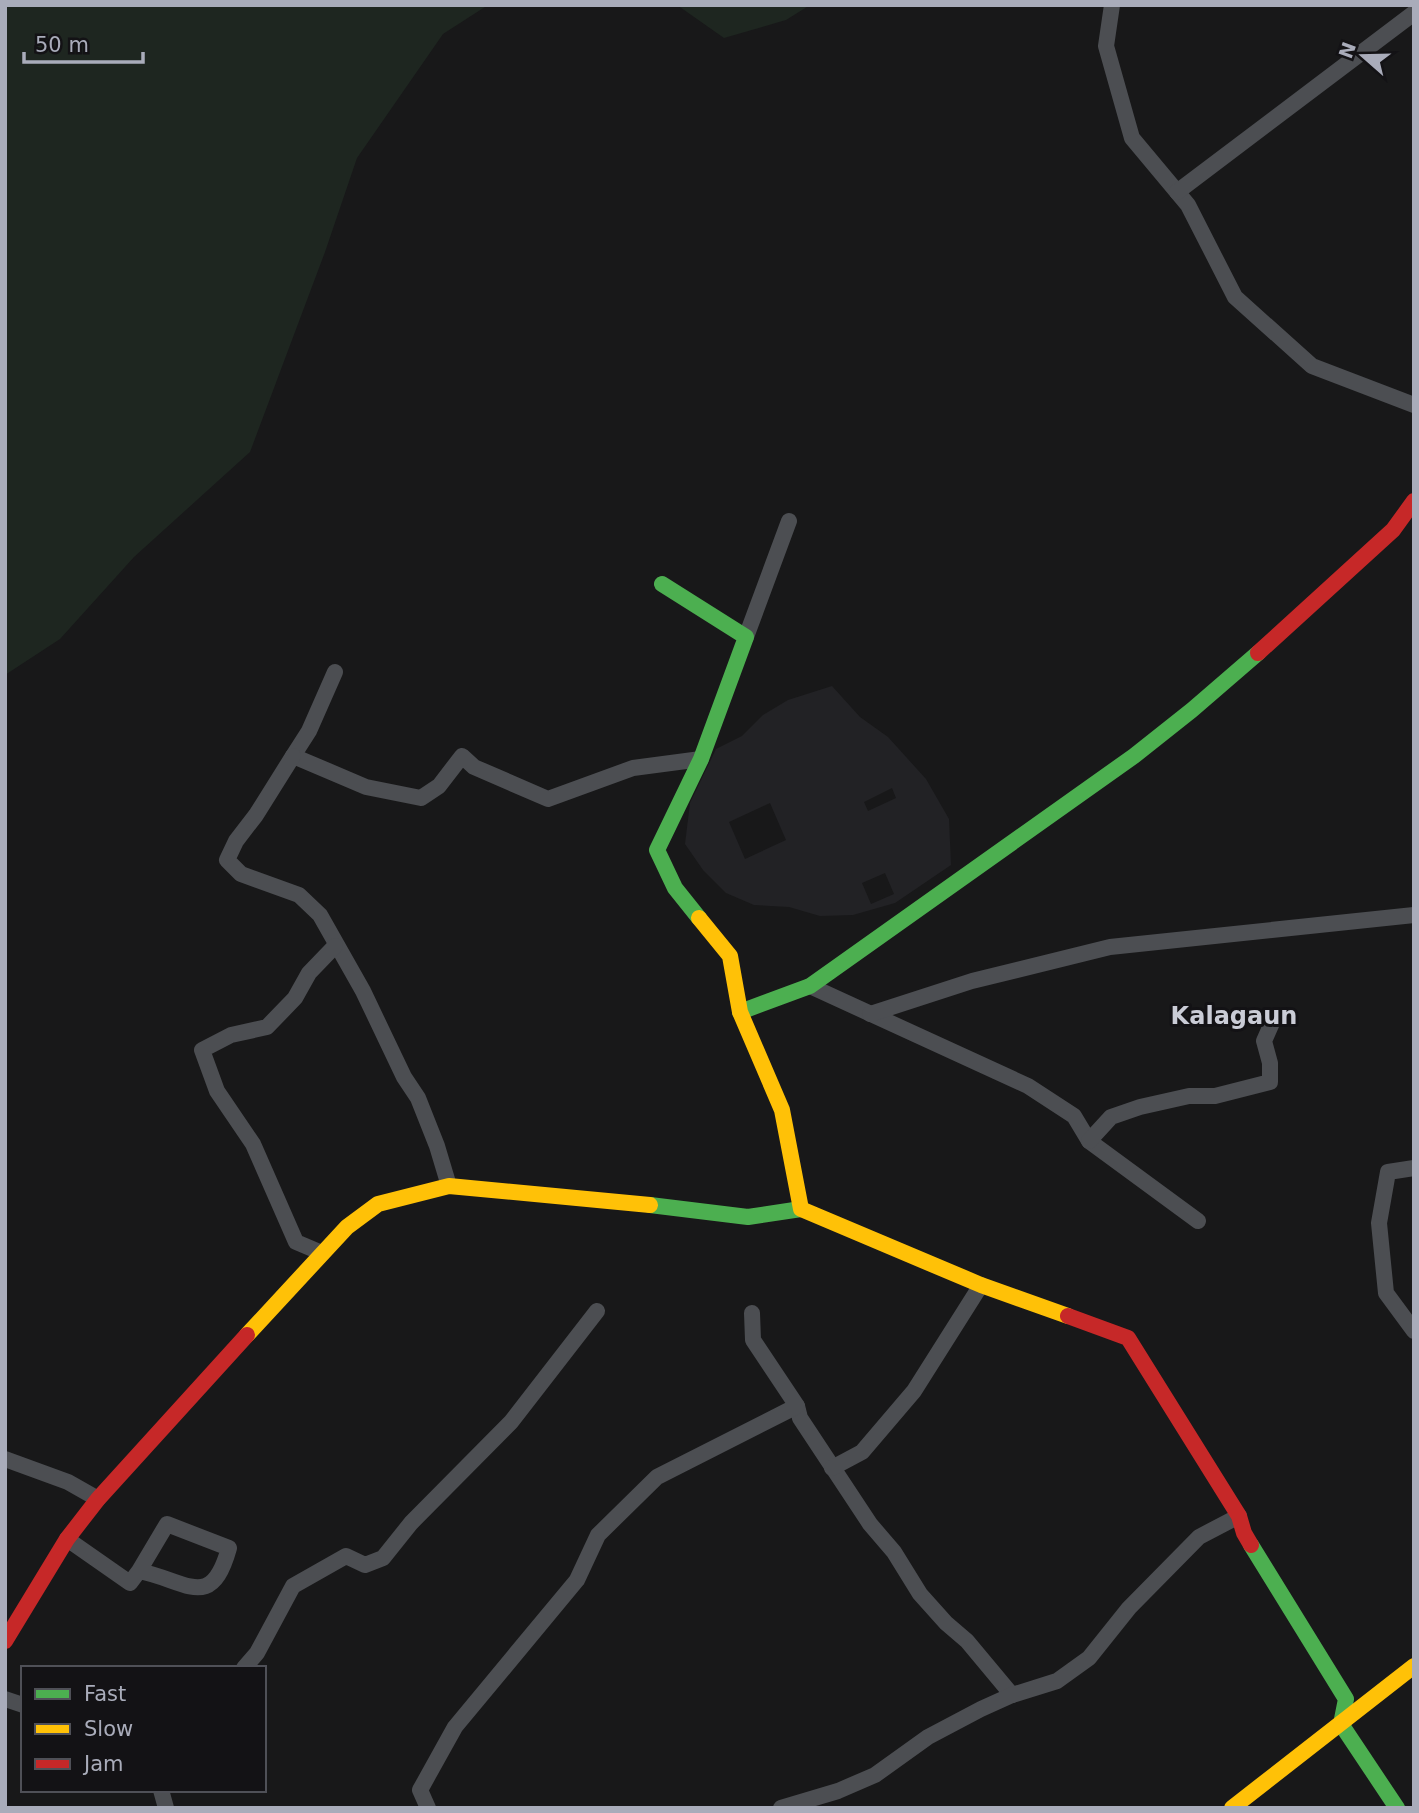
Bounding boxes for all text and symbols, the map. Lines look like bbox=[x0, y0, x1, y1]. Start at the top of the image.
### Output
scale bar bbox=[24, 21, 144, 65]
north arrow bbox=[1328, 21, 1398, 91]
text: 50 m bbox=[35, 33, 89, 57]
text: N bbox=[1334, 39, 1360, 61]
district label: Kalagaun bbox=[1171, 1002, 1297, 1030]
legend bbox=[21, 1666, 266, 1792]
text: Fast bbox=[84, 1682, 126, 1706]
text: Slow bbox=[84, 1717, 133, 1741]
text: Jam bbox=[82, 1752, 124, 1776]

